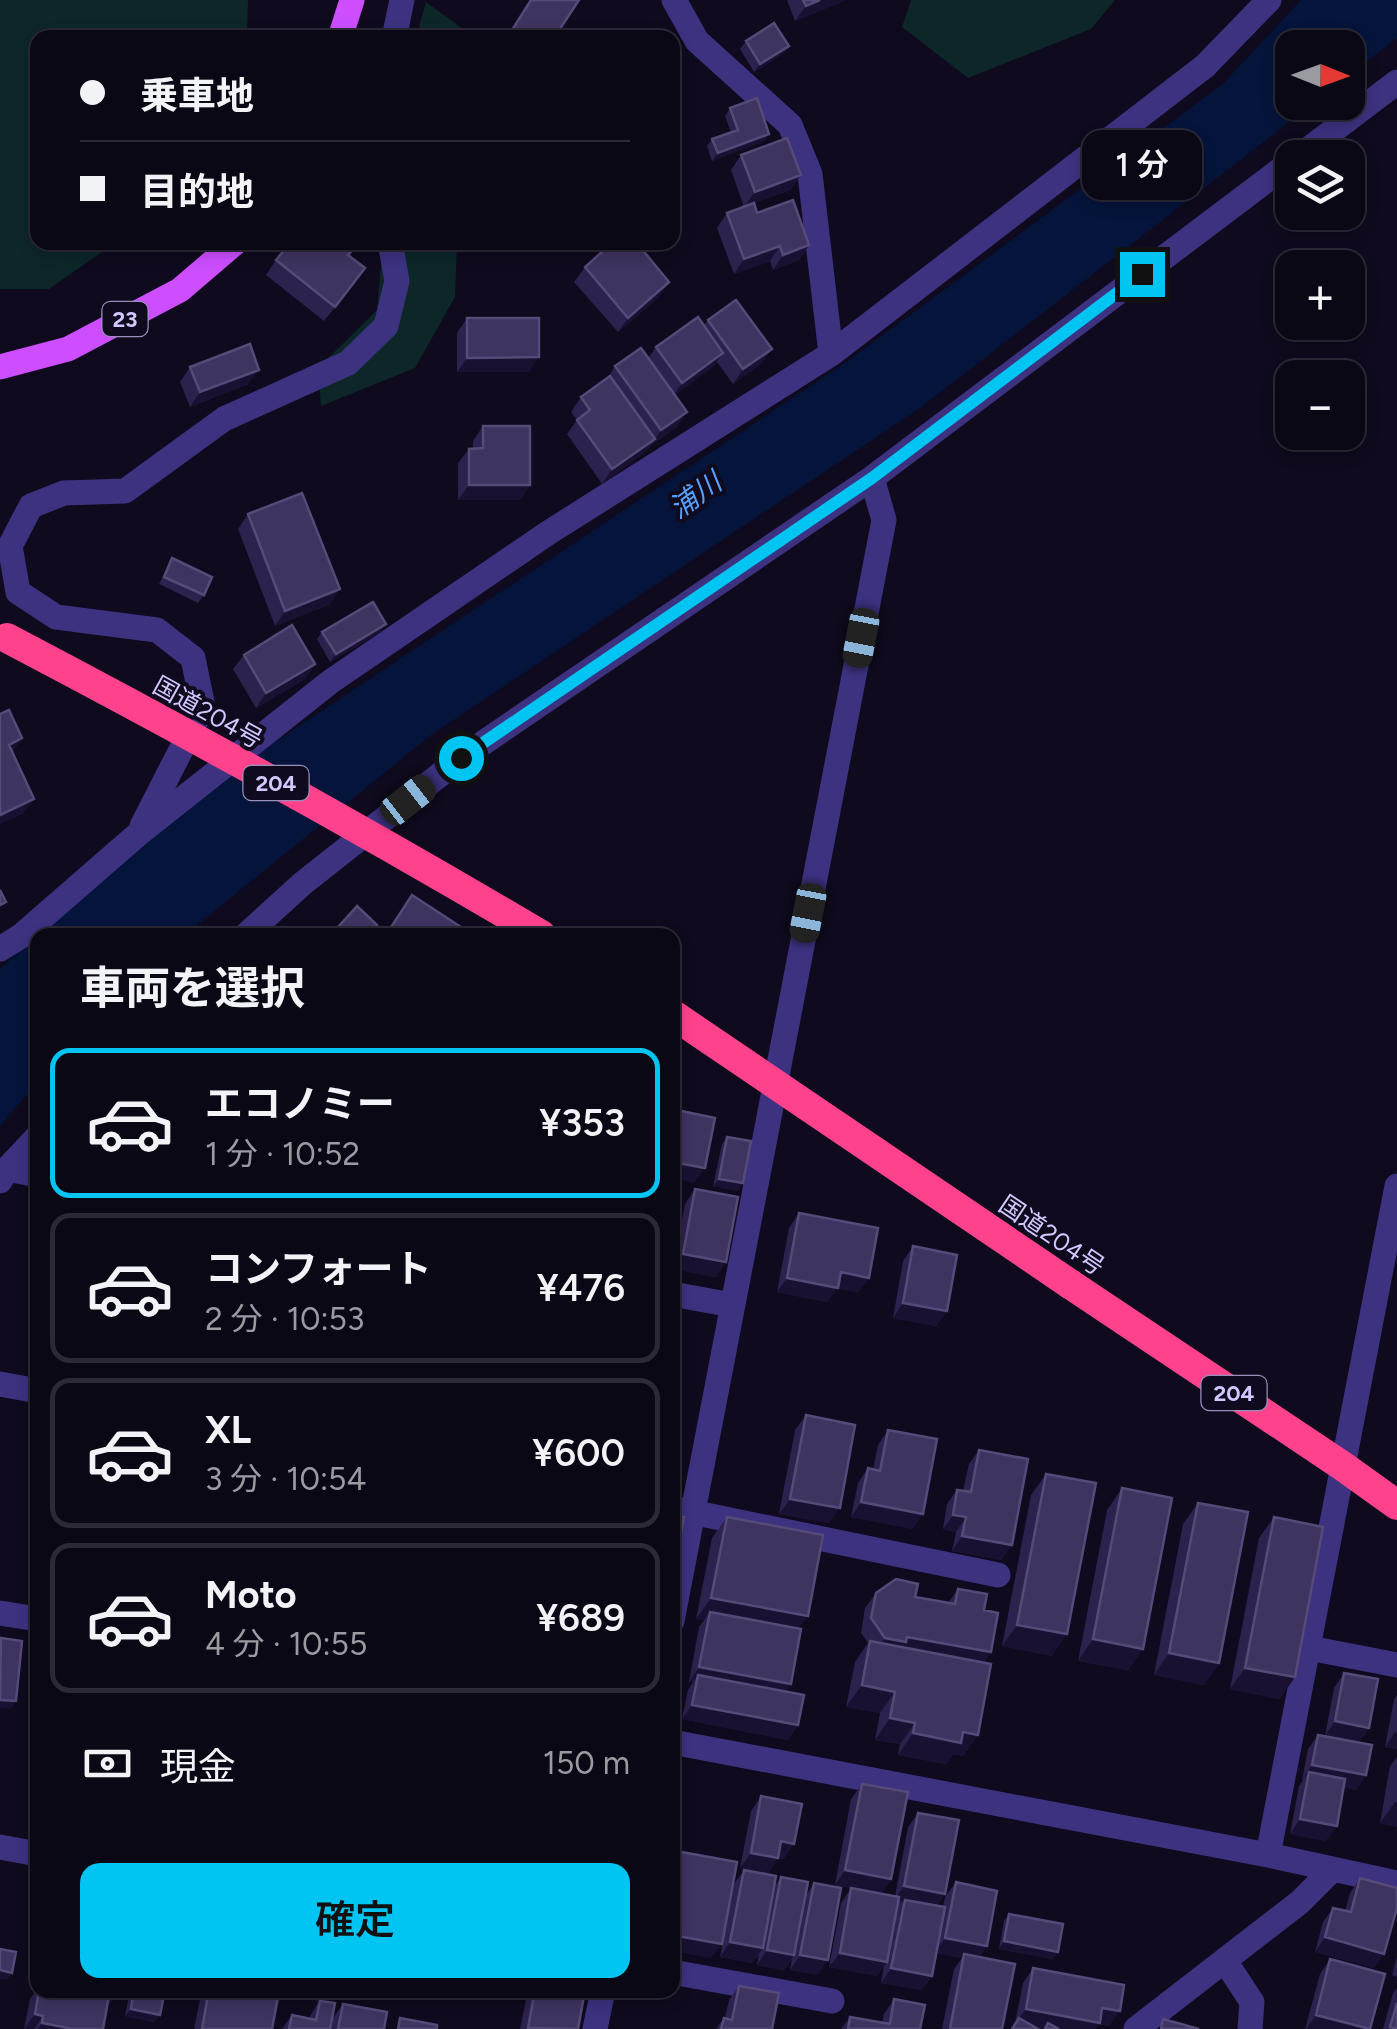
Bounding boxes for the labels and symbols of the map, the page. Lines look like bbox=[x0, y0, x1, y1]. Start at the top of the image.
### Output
north arrow bbox=[1275, 30, 1365, 120]
callout: 1 分 bbox=[1082, 129, 1202, 199]
route end bbox=[1120, 252, 1165, 297]
road number: 23 bbox=[102, 302, 148, 336]
water label: 浦川 bbox=[662, 463, 730, 525]
car bbox=[841, 606, 881, 670]
street label: 国道204号 bbox=[148, 670, 268, 754]
route start bbox=[439, 736, 484, 781]
road number: 204 bbox=[244, 766, 308, 800]
car bbox=[375, 770, 441, 830]
car bbox=[788, 881, 828, 945]
street label: 国道204号 bbox=[994, 1189, 1110, 1281]
road number: 204 bbox=[1202, 1376, 1266, 1410]

